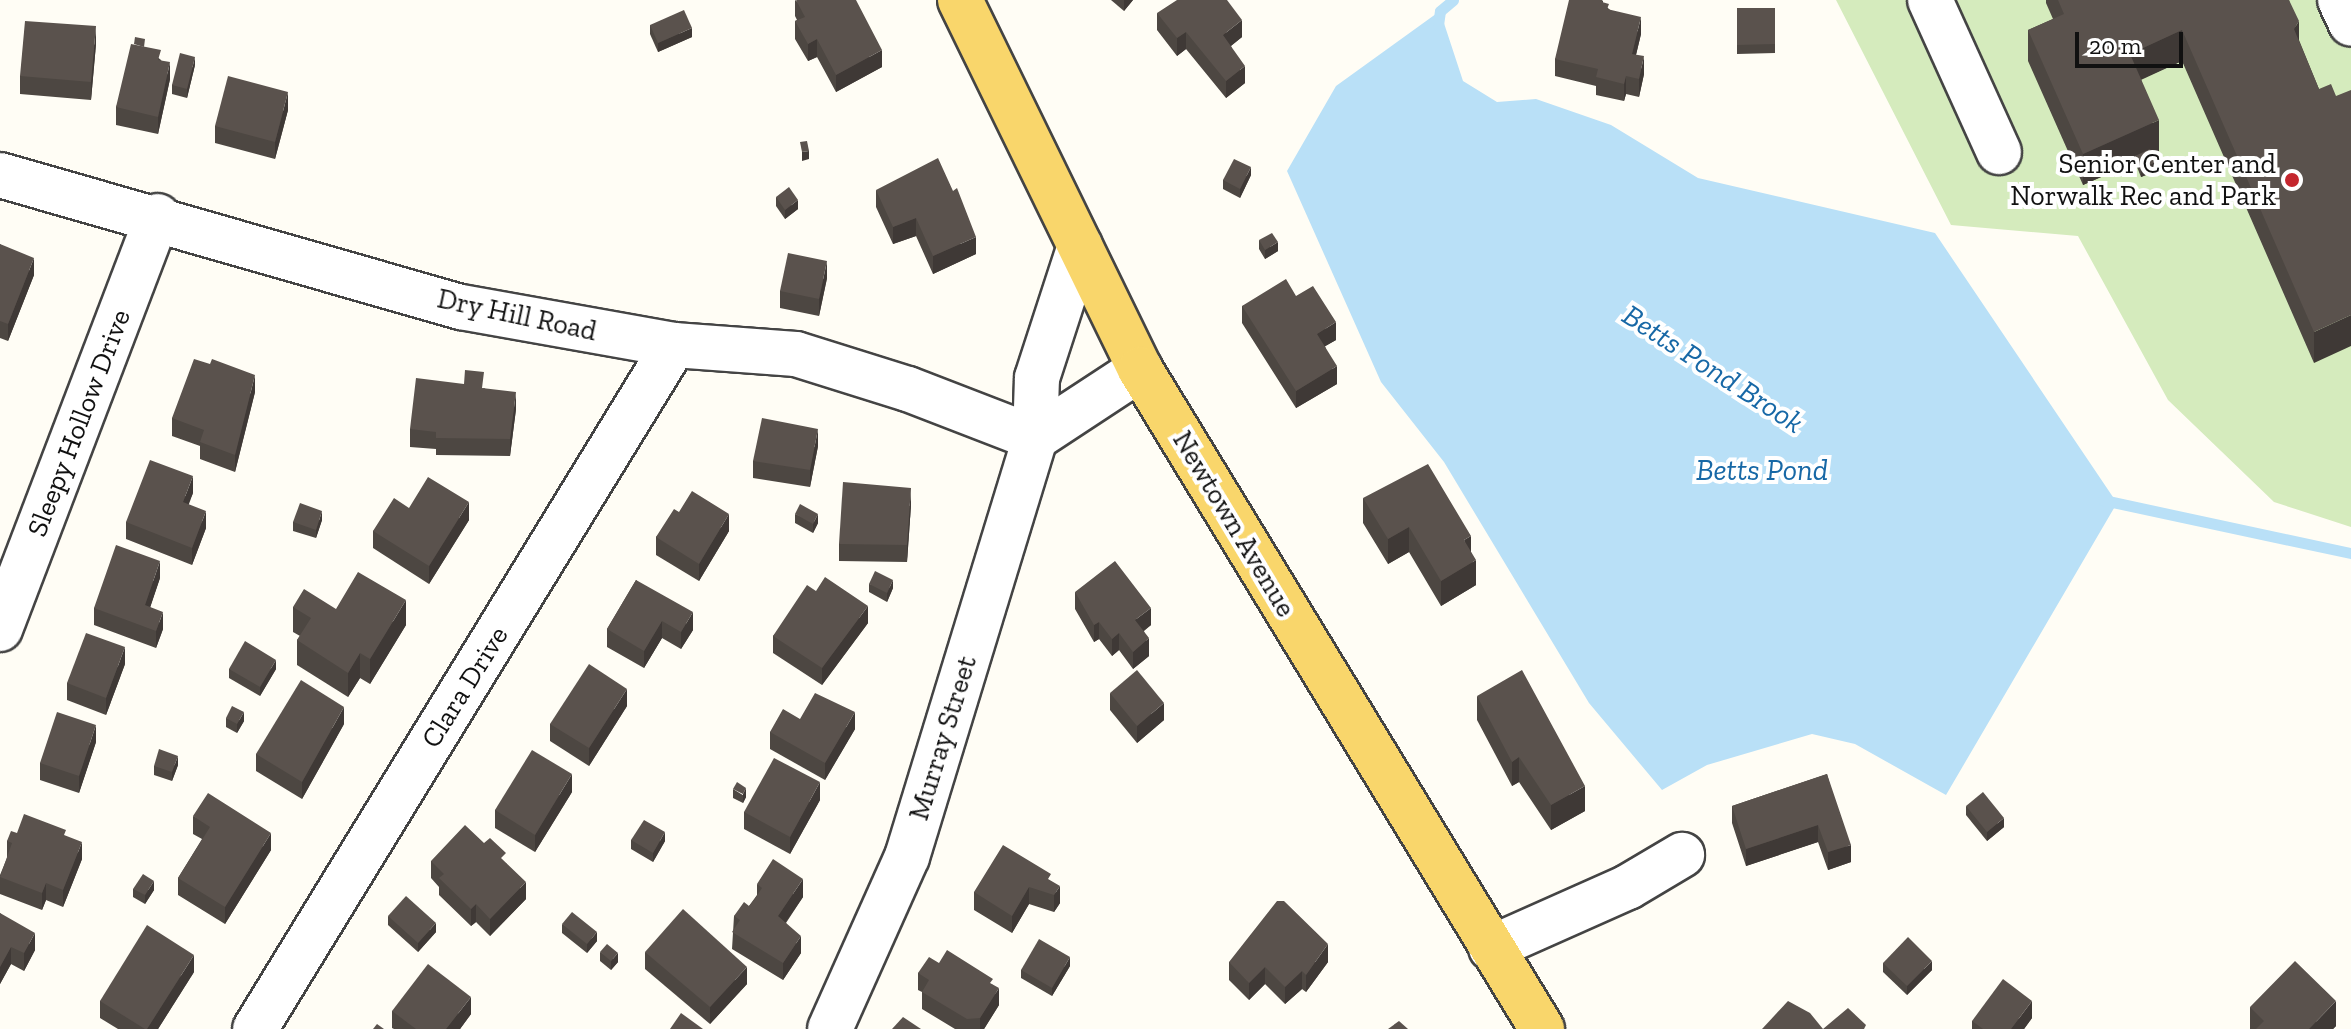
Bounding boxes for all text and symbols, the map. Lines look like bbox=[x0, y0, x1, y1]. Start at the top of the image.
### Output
scale bar bbox=[2079, 16, 2187, 66]
text: 20 m bbox=[2089, 31, 2141, 60]
place label: Senior Center and Norwalk Rec and Park bbox=[2010, 147, 2276, 213]
marker: Senior Center and Norwalk Rec and Park bbox=[2283, 171, 2301, 189]
street label: Dry Hill Road bbox=[434, 282, 600, 348]
water label: Betts Pond Brook bbox=[1616, 297, 1810, 441]
street label: Sleepy Hollow Drive bbox=[20, 304, 138, 542]
street label: Newtown Avenue bbox=[1165, 425, 1303, 623]
water label: Betts Pond bbox=[1696, 452, 1828, 488]
street label: Clara Drive bbox=[415, 620, 515, 754]
street label: Murray Street bbox=[902, 651, 984, 825]

